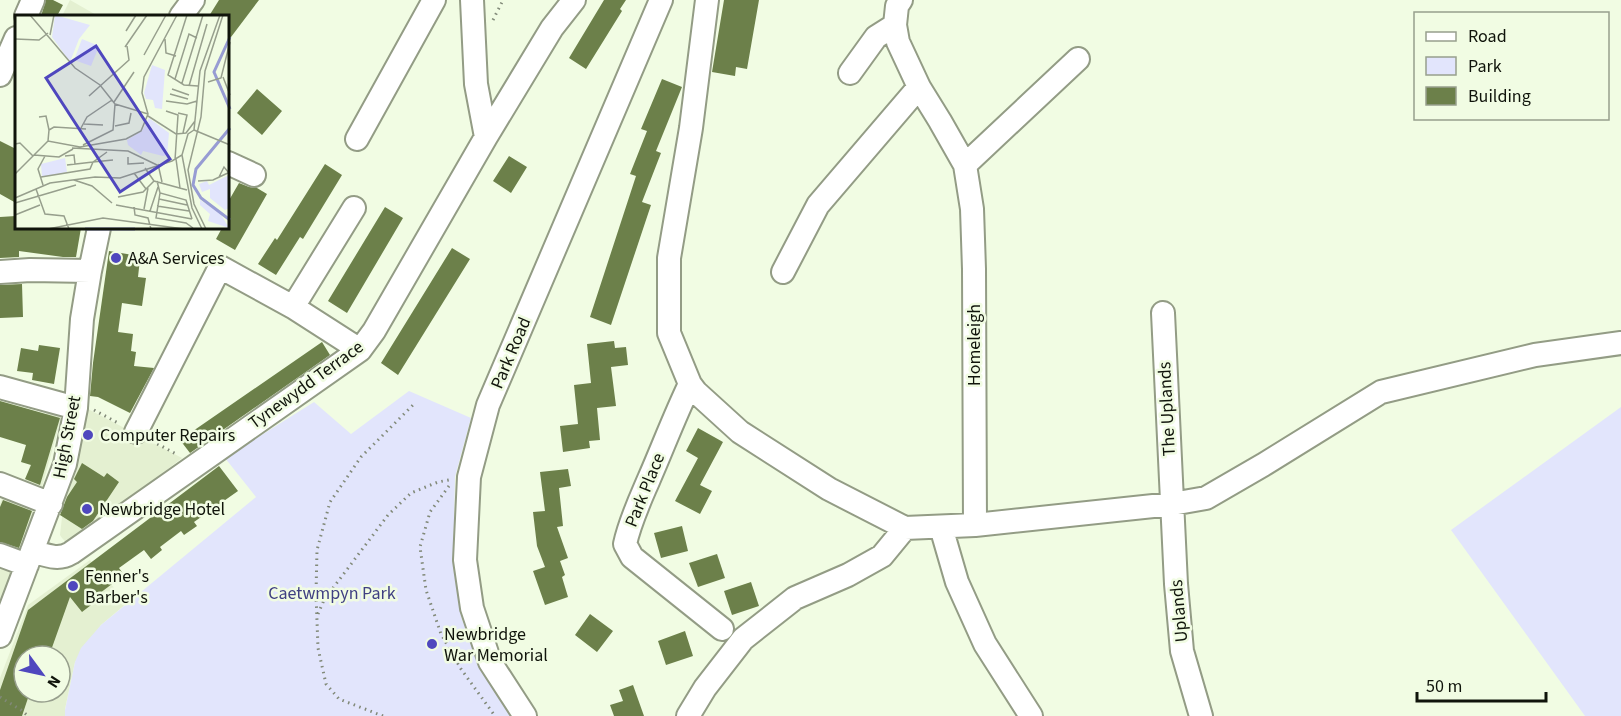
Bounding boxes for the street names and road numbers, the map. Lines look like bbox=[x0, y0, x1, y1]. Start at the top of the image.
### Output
street label: Homeleigh bbox=[962, 304, 987, 386]
street label: Park Road bbox=[485, 313, 537, 393]
street label: Tynewydd Terrace bbox=[243, 335, 369, 435]
street label: The Uplands bbox=[1152, 361, 1182, 457]
street label: High Street bbox=[47, 394, 87, 480]
street label: Park Place bbox=[619, 449, 671, 531]
street label: Uplands bbox=[1164, 579, 1194, 643]

